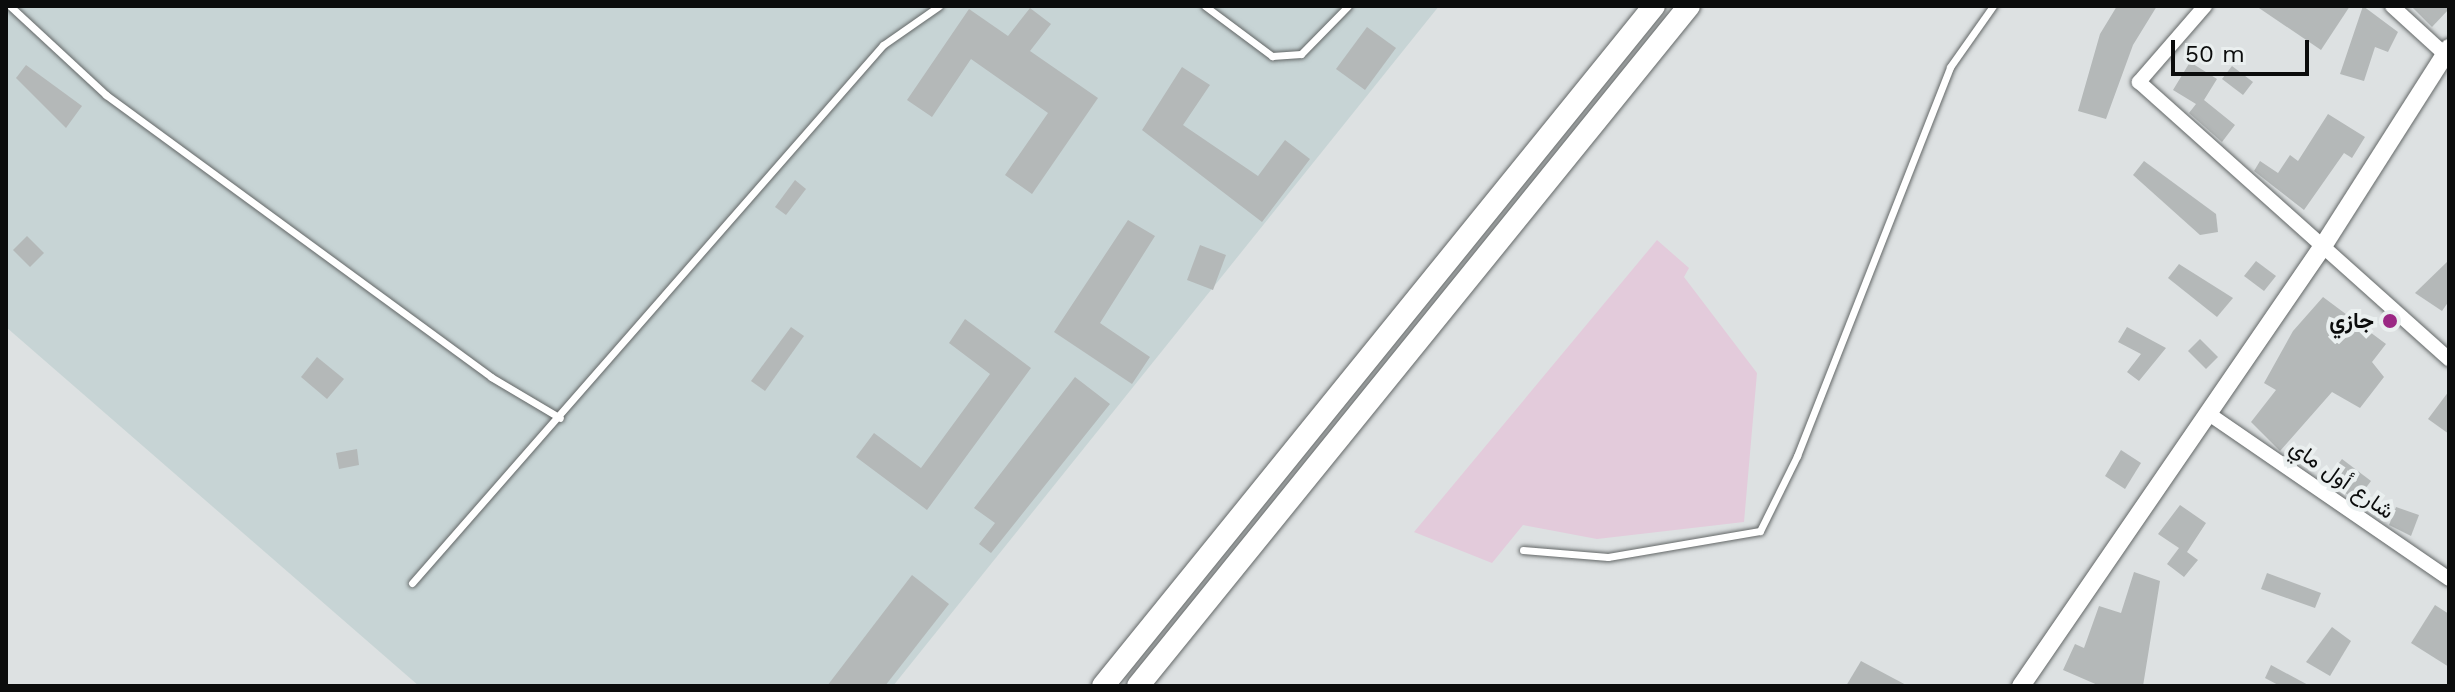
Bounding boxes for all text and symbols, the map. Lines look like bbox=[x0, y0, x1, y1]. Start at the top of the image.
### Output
scale bar bbox=[2175, 24, 2313, 74]
text: 50 m bbox=[2185, 40, 2245, 68]
place label: جازي bbox=[2329, 308, 2374, 334]
marker: جازي bbox=[2381, 312, 2399, 330]
street label: شارع أول ماي bbox=[2285, 433, 2399, 525]

